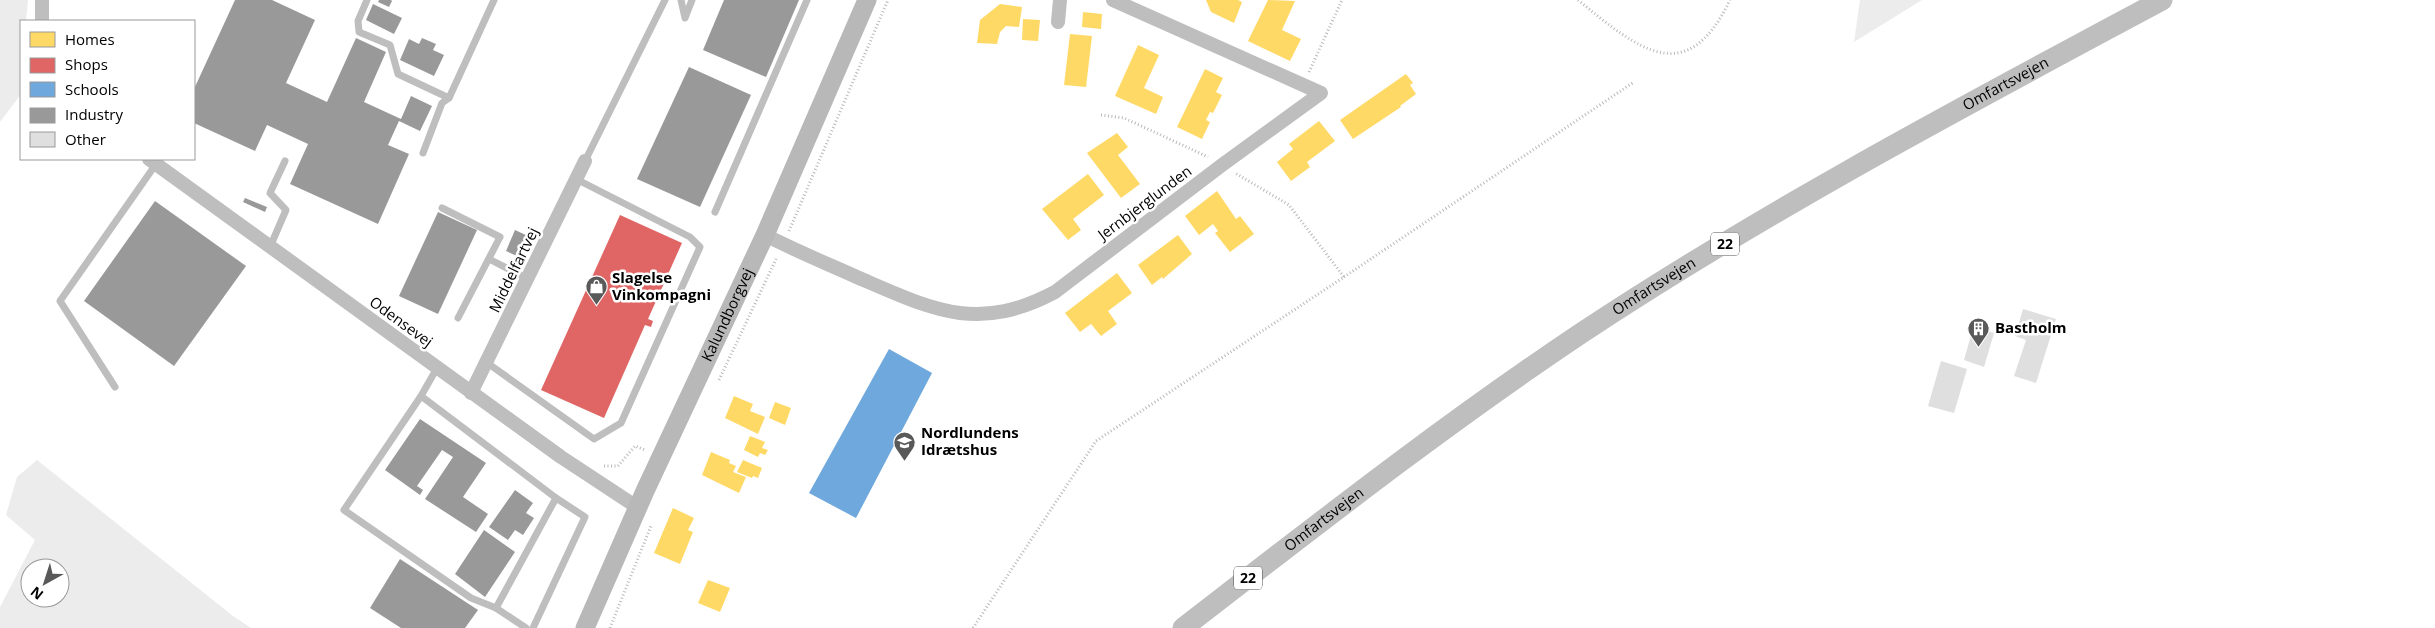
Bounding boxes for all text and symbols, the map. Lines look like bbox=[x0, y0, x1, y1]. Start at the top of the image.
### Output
legend bbox=[20, 20, 195, 160]
text: Homes bbox=[65, 29, 115, 49]
street label: Omfartsvejen bbox=[1959, 52, 2052, 114]
text: Shops bbox=[65, 54, 108, 74]
text: Schools bbox=[65, 79, 119, 99]
text: Industry bbox=[65, 104, 123, 124]
text: Other bbox=[65, 129, 106, 149]
street label: Jernbjerglunden bbox=[1092, 160, 1195, 245]
street label: Middelfartvej bbox=[484, 224, 542, 315]
road number: 22 bbox=[1711, 232, 1739, 255]
street label: Omfartsvejen bbox=[1608, 252, 1699, 319]
street label: Kalundborgvej bbox=[696, 264, 757, 365]
place label: Slagelse Vinkompagni bbox=[612, 267, 711, 304]
shop icon: Slagelse Vinkompagni bbox=[584, 275, 608, 306]
street label: Odensevej bbox=[366, 291, 437, 351]
building icon: Bastholm bbox=[1967, 316, 1991, 347]
place label: Bastholm bbox=[1995, 317, 2067, 337]
place label: Nordlundens Idrætshus bbox=[921, 422, 1019, 459]
school or university icon: Nordlundens Idrætshus bbox=[893, 430, 917, 461]
street label: Omfartsvejen bbox=[1280, 482, 1367, 555]
north arrow bbox=[20, 558, 70, 608]
road number: 22 bbox=[1234, 566, 1262, 590]
text: N bbox=[26, 583, 47, 604]

